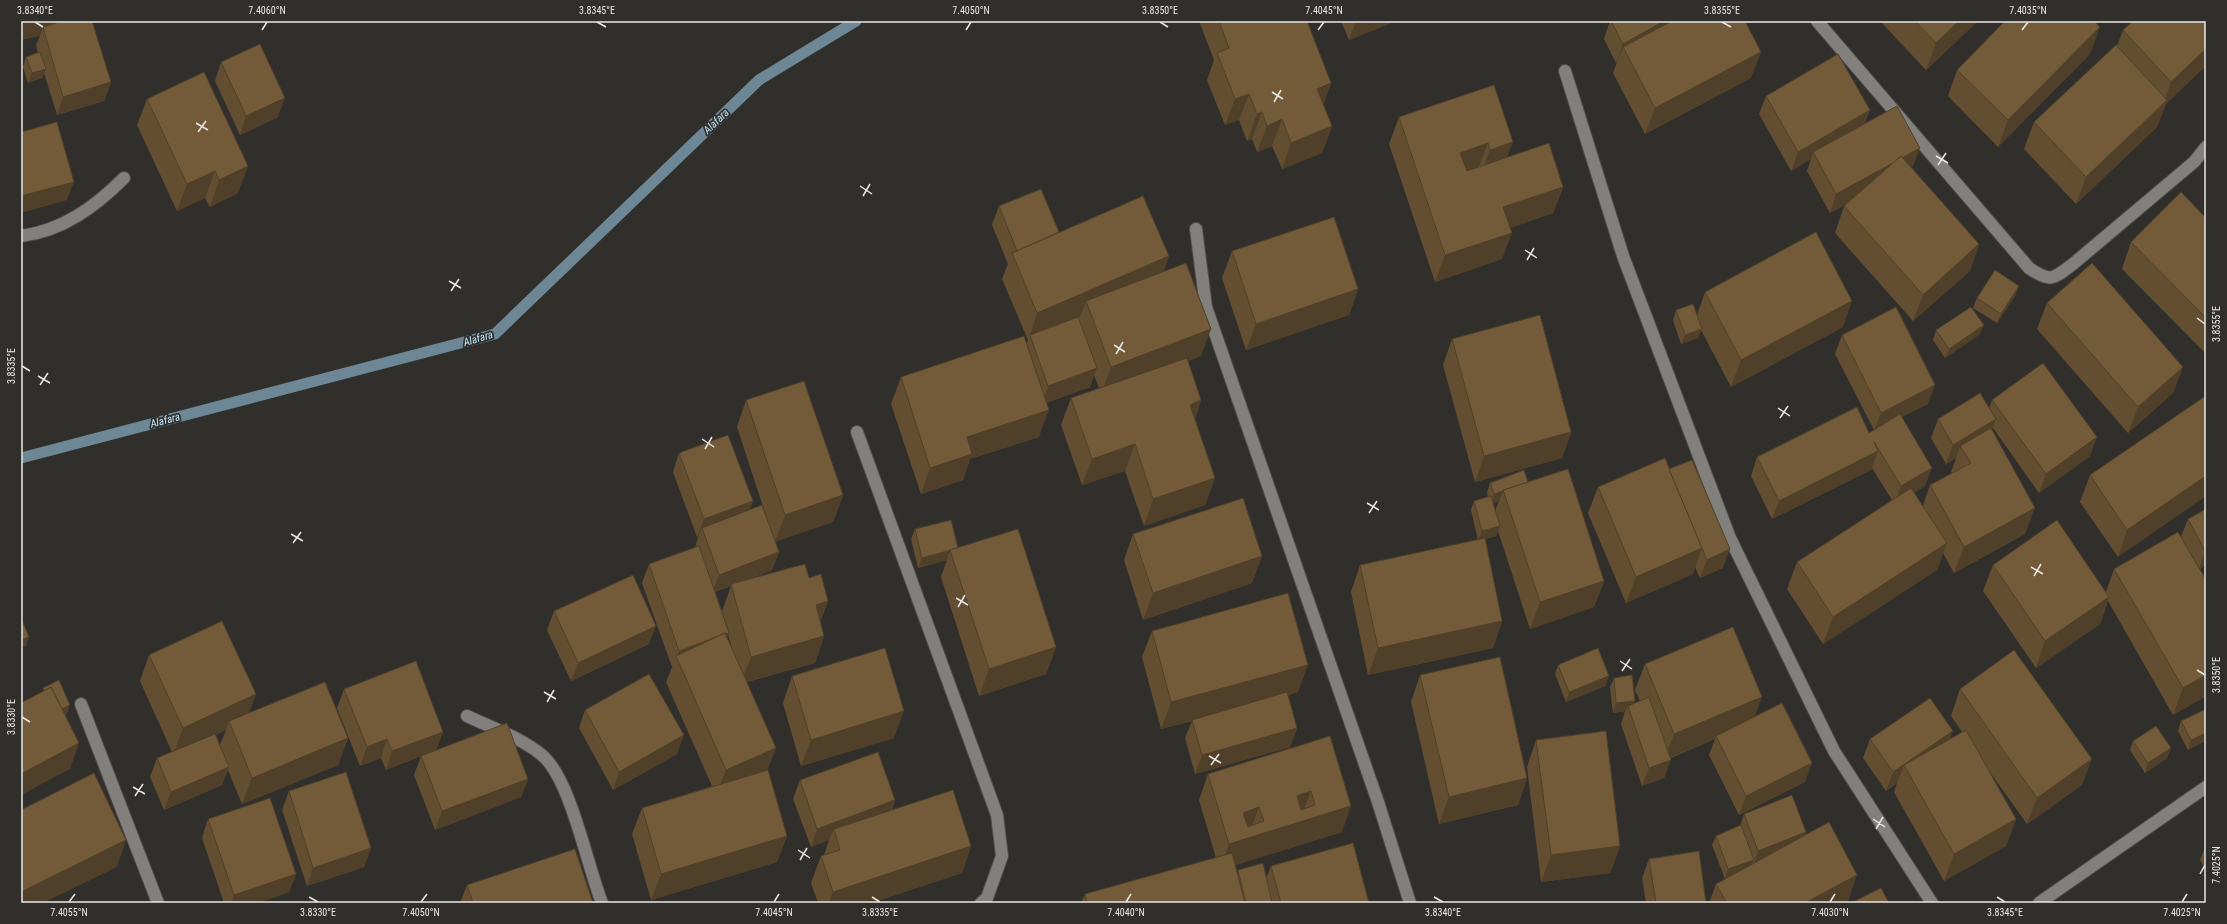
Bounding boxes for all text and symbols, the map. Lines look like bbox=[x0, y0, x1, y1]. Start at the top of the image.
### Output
text: 3.8340°E bbox=[17, 5, 53, 16]
text: 7.4060°N bbox=[248, 5, 286, 16]
text: 3.8345°E bbox=[579, 5, 615, 16]
text: 7.4050°N bbox=[952, 5, 990, 16]
text: 3.8350°E bbox=[1142, 5, 1178, 16]
text: 7.4045°N bbox=[1305, 5, 1343, 16]
text: 3.8355°E bbox=[1704, 5, 1740, 16]
text: 7.4035°N bbox=[2009, 5, 2047, 16]
water label: Alafara bbox=[700, 106, 732, 137]
text: 3.8355°E bbox=[2211, 306, 2222, 342]
water label: Alafara bbox=[461, 328, 495, 349]
text: 3.8335°E bbox=[6, 348, 17, 384]
water label: Alafara bbox=[148, 410, 181, 431]
text: 3.8350°E bbox=[2211, 657, 2222, 693]
text: 3.8330°E bbox=[6, 699, 17, 735]
text: 7.4025°N bbox=[2211, 846, 2222, 884]
text: 7.4055°N bbox=[50, 907, 88, 918]
text: 3.8330°E bbox=[300, 907, 336, 918]
text: 7.4050°N bbox=[402, 907, 440, 918]
text: 7.4045°N bbox=[755, 907, 793, 918]
text: 3.8335°E bbox=[862, 907, 898, 918]
text: 7.4040°N bbox=[1107, 907, 1145, 918]
text: 3.8340°E bbox=[1425, 907, 1461, 918]
text: 7.4030°N bbox=[1811, 907, 1849, 918]
text: 3.8345°E bbox=[1987, 907, 2023, 918]
text: 7.4025°N bbox=[2163, 907, 2201, 918]

